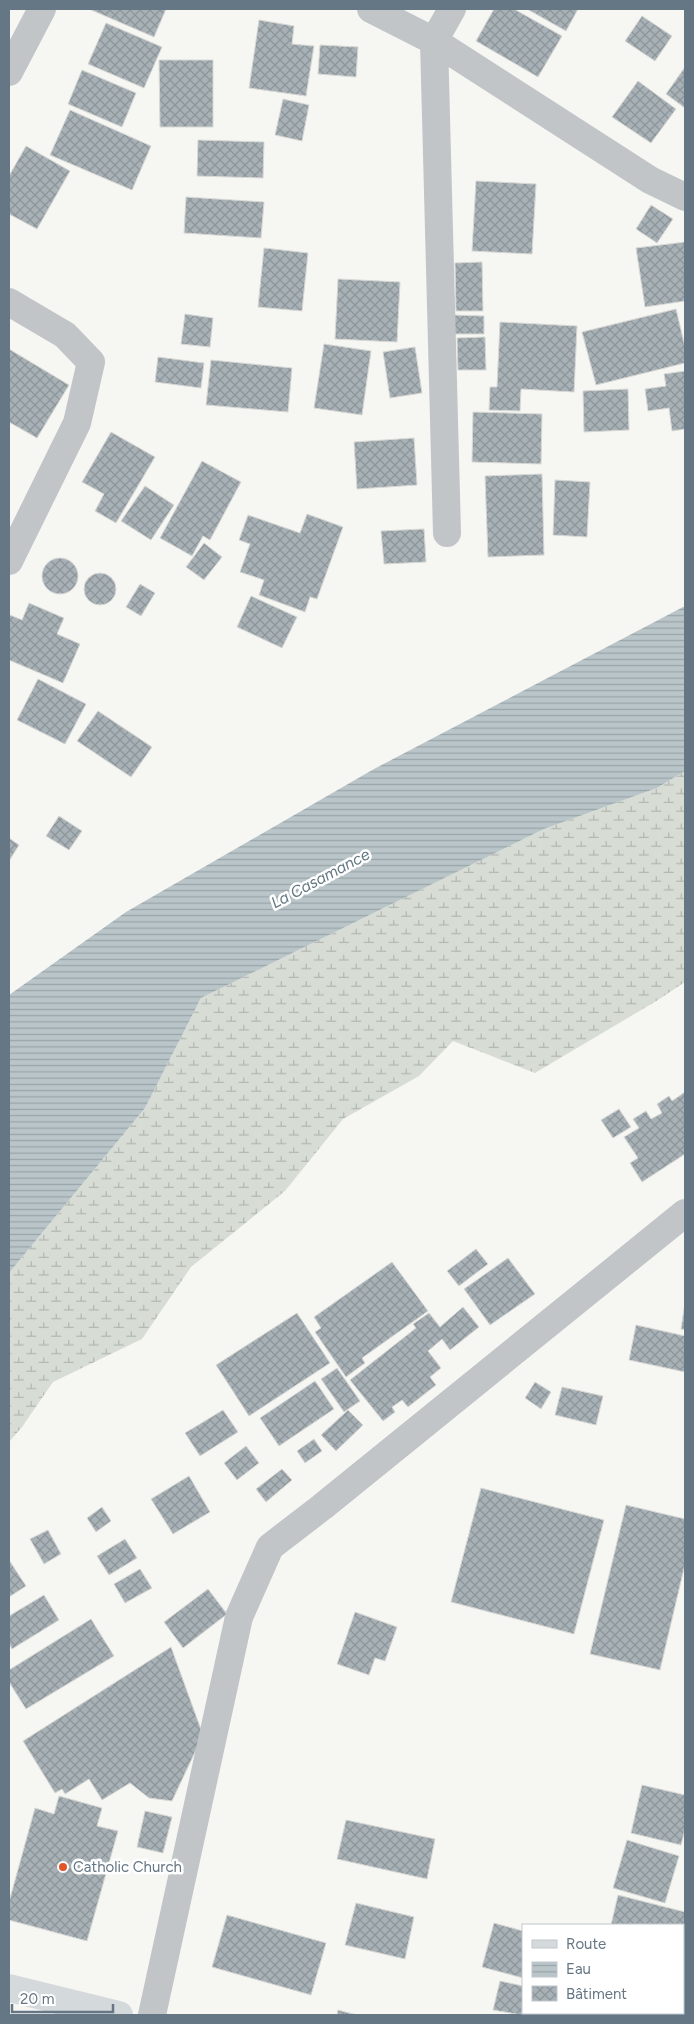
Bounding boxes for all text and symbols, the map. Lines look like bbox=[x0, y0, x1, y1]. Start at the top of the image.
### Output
water label: La Casamance bbox=[268, 844, 373, 912]
place label: Catholic Church bbox=[73, 1858, 182, 1876]
marker: Catholic Church bbox=[57, 1861, 69, 1873]
legend bbox=[522, 1924, 684, 2014]
text: Route bbox=[566, 1935, 606, 1953]
text: Eau bbox=[566, 1960, 591, 1978]
scale bar bbox=[12, 1982, 114, 2014]
text: Bâtiment bbox=[566, 1985, 627, 2003]
text: 20 m bbox=[20, 1990, 54, 2008]

